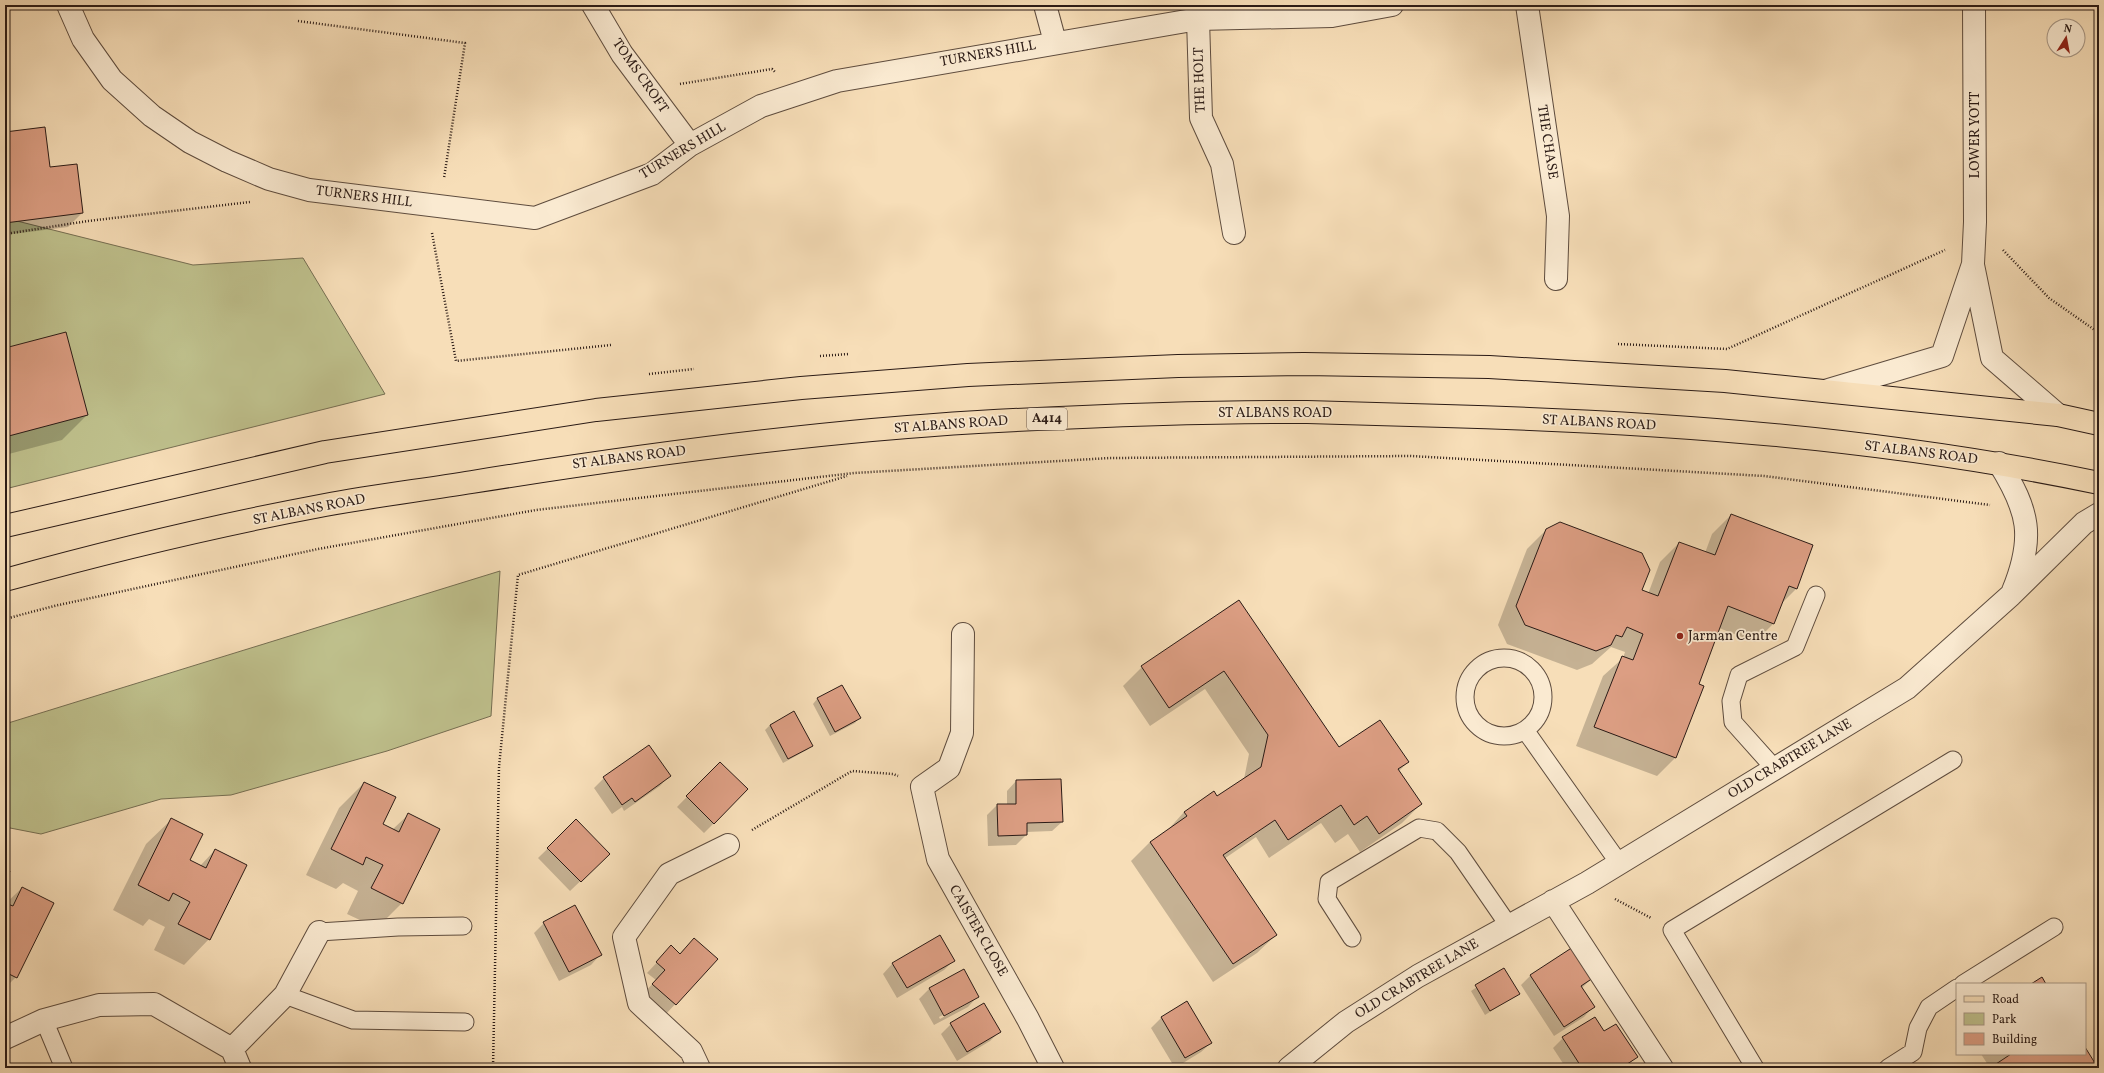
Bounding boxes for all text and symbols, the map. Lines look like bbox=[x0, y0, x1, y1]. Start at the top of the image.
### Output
north arrow bbox=[2046, 18, 2086, 58]
text: N bbox=[2062, 22, 2073, 38]
street label: TOMS CROFT bbox=[607, 35, 673, 117]
street label: TURNERS HILL bbox=[938, 36, 1038, 72]
street label: THE HOLT bbox=[1189, 47, 1211, 113]
street label: LOWER YOTT bbox=[1966, 91, 1985, 179]
street label: THE CHASE bbox=[1532, 103, 1562, 181]
street label: TURNERS HILL bbox=[636, 118, 730, 184]
street label: TURNERS HILL bbox=[315, 182, 414, 212]
street label: ST ALBANS ROAD bbox=[1218, 404, 1332, 423]
road number: A414 bbox=[1027, 408, 1067, 430]
street label: ST ALBANS ROAD bbox=[1542, 411, 1656, 435]
street label: ST ALBANS ROAD bbox=[893, 412, 1009, 438]
street label: ST ALBANS ROAD bbox=[1863, 437, 1979, 469]
street label: ST ALBANS ROAD bbox=[571, 442, 687, 474]
street label: ST ALBANS ROAD bbox=[251, 490, 367, 530]
place label: Jarman Centre bbox=[1688, 627, 1778, 646]
marker: Jarman Centre bbox=[1675, 631, 1685, 641]
street label: OLD CRABTREE LANE bbox=[1724, 714, 1856, 804]
street label: CAISTER CLOSE bbox=[944, 882, 1012, 980]
street label: OLD CRABTREE LANE bbox=[1351, 934, 1483, 1024]
legend bbox=[1956, 983, 2086, 1055]
text: Road bbox=[1992, 992, 2019, 1008]
text: Park bbox=[1992, 1012, 2017, 1028]
text: Building bbox=[1992, 1032, 2037, 1048]

